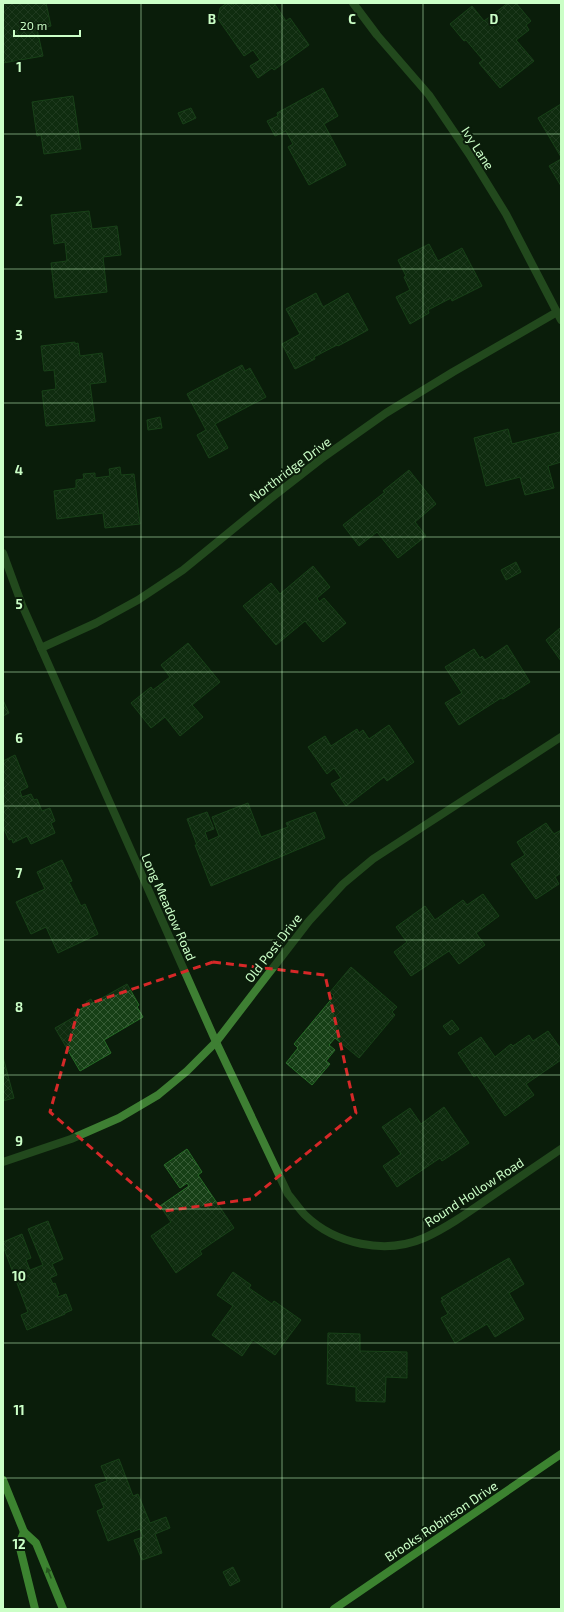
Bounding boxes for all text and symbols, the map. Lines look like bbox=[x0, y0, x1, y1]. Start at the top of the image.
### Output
text: B bbox=[208, 11, 216, 27]
text: C bbox=[348, 11, 356, 27]
text: D bbox=[490, 11, 499, 27]
scale bar bbox=[14, 12, 80, 38]
text: 20 m bbox=[20, 18, 47, 32]
text: 1 bbox=[16, 59, 22, 75]
street label: Ivy Lane bbox=[458, 123, 498, 173]
text: 2 bbox=[15, 193, 23, 209]
text: 3 bbox=[15, 327, 23, 343]
street label: Northridge Drive bbox=[246, 433, 334, 505]
text: 4 bbox=[15, 462, 23, 478]
text: 5 bbox=[15, 596, 23, 612]
text: 6 bbox=[15, 730, 23, 746]
street label: Long Meadow Road bbox=[138, 851, 200, 963]
text: 7 bbox=[16, 865, 23, 881]
street label: Old Post Drive bbox=[241, 910, 305, 986]
text: 8 bbox=[15, 999, 23, 1015]
text: 9 bbox=[15, 1133, 23, 1149]
street label: Round Hollow Road bbox=[421, 1154, 527, 1230]
text: 10 bbox=[12, 1268, 26, 1284]
text: 11 bbox=[13, 1402, 25, 1418]
street label: Brooks Robinson Drive bbox=[381, 1477, 501, 1565]
text: 12 bbox=[12, 1536, 26, 1552]
one-way arrow bbox=[45, 1566, 51, 1578]

